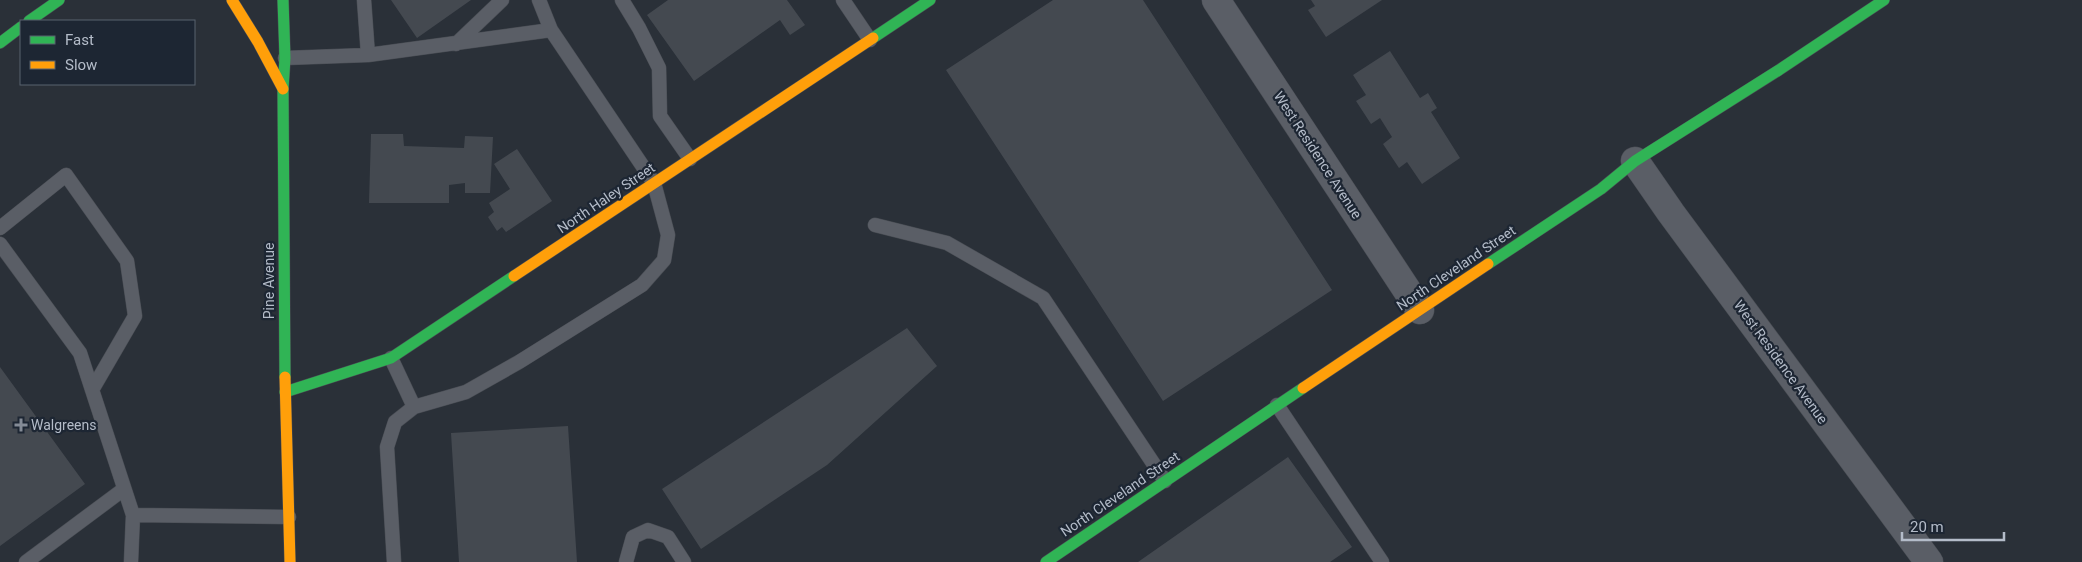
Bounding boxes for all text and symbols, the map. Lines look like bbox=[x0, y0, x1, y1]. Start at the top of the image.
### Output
legend bbox=[20, 20, 195, 85]
text: Fast bbox=[65, 31, 94, 49]
text: Slow bbox=[65, 56, 97, 74]
street label: West Residence Avenue bbox=[1271, 88, 1365, 222]
street label: North Haley Street bbox=[554, 159, 658, 237]
street label: North Cleveland Street bbox=[1394, 222, 1519, 314]
street label: Pine Avenue bbox=[261, 243, 277, 319]
street label: West Residence Avenue bbox=[1731, 297, 1831, 427]
place label: Walgreens bbox=[31, 417, 97, 433]
marker: Walgreens bbox=[15, 419, 27, 431]
street label: North Cleveland Street bbox=[1058, 448, 1183, 540]
scale bar bbox=[1902, 510, 2004, 542]
text: 20 m bbox=[1910, 518, 1944, 536]

